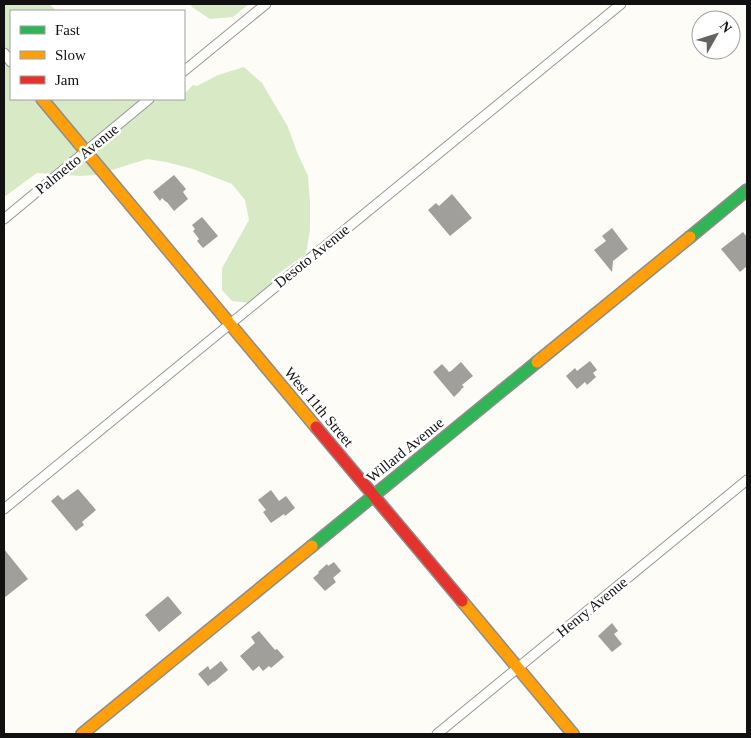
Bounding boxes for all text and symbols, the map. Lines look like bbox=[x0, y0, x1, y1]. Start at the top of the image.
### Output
legend bbox=[10, 10, 185, 100]
north arrow bbox=[691, 10, 741, 60]
text: N bbox=[717, 18, 735, 36]
text: Fast bbox=[55, 22, 81, 38]
text: Slow bbox=[55, 47, 86, 63]
text: Jam bbox=[55, 72, 79, 88]
street label: Palmetto Avenue bbox=[32, 121, 122, 197]
street label: Desoto Avenue bbox=[272, 221, 353, 291]
street label: West 11th Street bbox=[281, 364, 357, 450]
street label: Willard Avenue bbox=[364, 414, 447, 486]
street label: Henry Avenue bbox=[554, 574, 631, 640]

